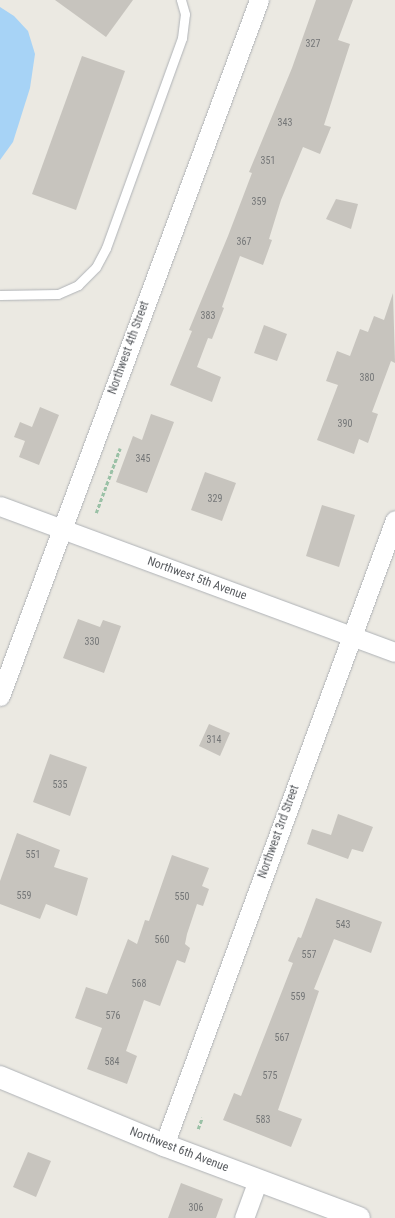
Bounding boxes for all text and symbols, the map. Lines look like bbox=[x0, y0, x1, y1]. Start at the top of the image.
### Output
house number: 327 bbox=[306, 38, 320, 50]
house number: 343 bbox=[278, 117, 292, 129]
house number: 351 bbox=[261, 155, 275, 167]
house number: 359 bbox=[252, 196, 266, 208]
house number: 367 bbox=[237, 236, 251, 248]
street label: Northwest 4th Street bbox=[105, 299, 153, 397]
house number: 383 bbox=[201, 310, 215, 322]
house number: 380 bbox=[360, 372, 374, 384]
house number: 390 bbox=[338, 418, 352, 430]
house number: 345 bbox=[136, 453, 150, 465]
house number: 329 bbox=[208, 493, 222, 505]
street label: Northwest 5th Avenue bbox=[145, 554, 249, 604]
house number: 330 bbox=[85, 636, 99, 648]
house number: 314 bbox=[207, 734, 221, 746]
house number: 535 bbox=[53, 779, 67, 791]
street label: Northwest 3rd Street bbox=[255, 783, 303, 881]
house number: 551 bbox=[26, 849, 40, 861]
house number: 559 bbox=[17, 890, 31, 902]
house number: 550 bbox=[175, 891, 189, 903]
house number: 543 bbox=[336, 919, 350, 931]
house number: 560 bbox=[155, 934, 169, 946]
house number: 557 bbox=[302, 949, 316, 961]
house number: 568 bbox=[132, 978, 146, 990]
house number: 559 bbox=[291, 991, 305, 1003]
house number: 576 bbox=[106, 1010, 120, 1022]
house number: 567 bbox=[275, 1032, 289, 1044]
house number: 584 bbox=[105, 1056, 119, 1068]
house number: 575 bbox=[263, 1070, 277, 1082]
house number: 583 bbox=[256, 1114, 270, 1126]
street label: Northwest 6th Avenue bbox=[128, 1125, 230, 1175]
house number: 306 bbox=[189, 1202, 203, 1214]

